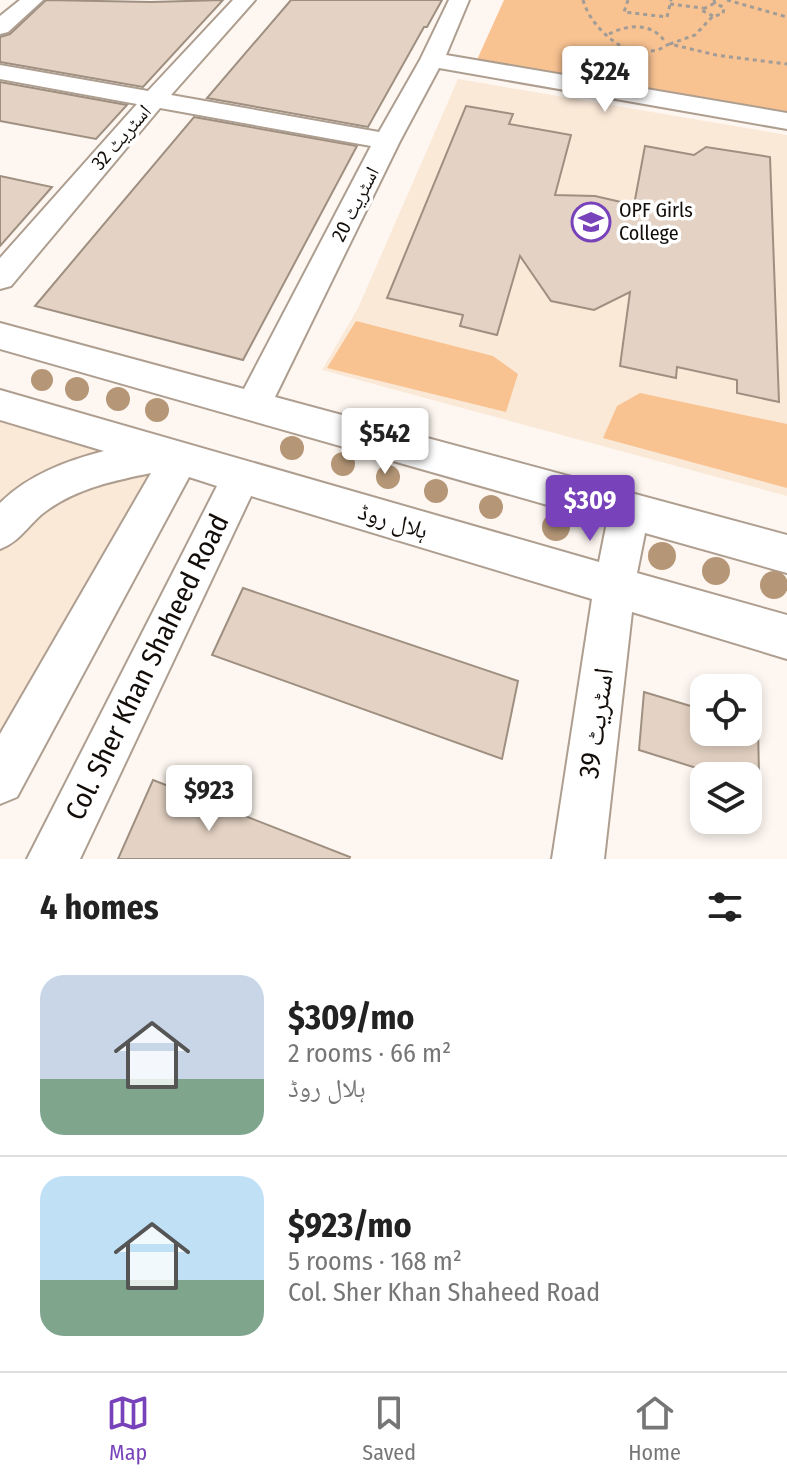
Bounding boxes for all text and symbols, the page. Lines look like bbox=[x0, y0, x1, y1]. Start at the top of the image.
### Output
pin: $224 bbox=[558, 46, 652, 114]
text: $224 bbox=[580, 56, 630, 87]
street label: اسٹریٹ 32 bbox=[86, 99, 156, 175]
street label: اسٹریٹ 20 bbox=[326, 163, 384, 245]
place label: OPF Girls College bbox=[619, 198, 693, 245]
school or university icon: OPF Girls College bbox=[570, 201, 612, 243]
pin: $542 bbox=[338, 408, 432, 476]
text: $542 bbox=[360, 418, 410, 449]
pin: $309 bbox=[543, 475, 637, 543]
text: $309 bbox=[564, 485, 616, 516]
street label: ہلال روڈ bbox=[355, 497, 431, 545]
street label: Col. Sher Khan Shaheed Road bbox=[58, 509, 236, 825]
street label: اسٹریٹ 39 bbox=[572, 666, 620, 780]
map controls bbox=[690, 674, 762, 834]
button: locate bbox=[690, 674, 762, 746]
button: layers bbox=[690, 762, 762, 834]
pin: $923 bbox=[162, 765, 256, 833]
text: $923 bbox=[184, 775, 234, 806]
icon: filters bbox=[703, 885, 747, 929]
text: 4 homes bbox=[40, 887, 159, 928]
text: $309/mo bbox=[288, 997, 415, 1038]
icon: home bbox=[104, 1007, 200, 1103]
text: 2 rooms · 66 m² bbox=[288, 1038, 451, 1069]
text: ہلال روڈ bbox=[288, 1073, 366, 1104]
text: $923/mo bbox=[288, 1205, 412, 1246]
icon: home bbox=[104, 1208, 200, 1304]
text: 5 rooms · 168 m² bbox=[288, 1246, 462, 1277]
text: Col. Sher Khan Shaheed Road bbox=[288, 1277, 600, 1308]
tab: Map bbox=[106, 1391, 150, 1466]
tab: Saved bbox=[362, 1391, 416, 1466]
tab: Home bbox=[628, 1391, 681, 1466]

